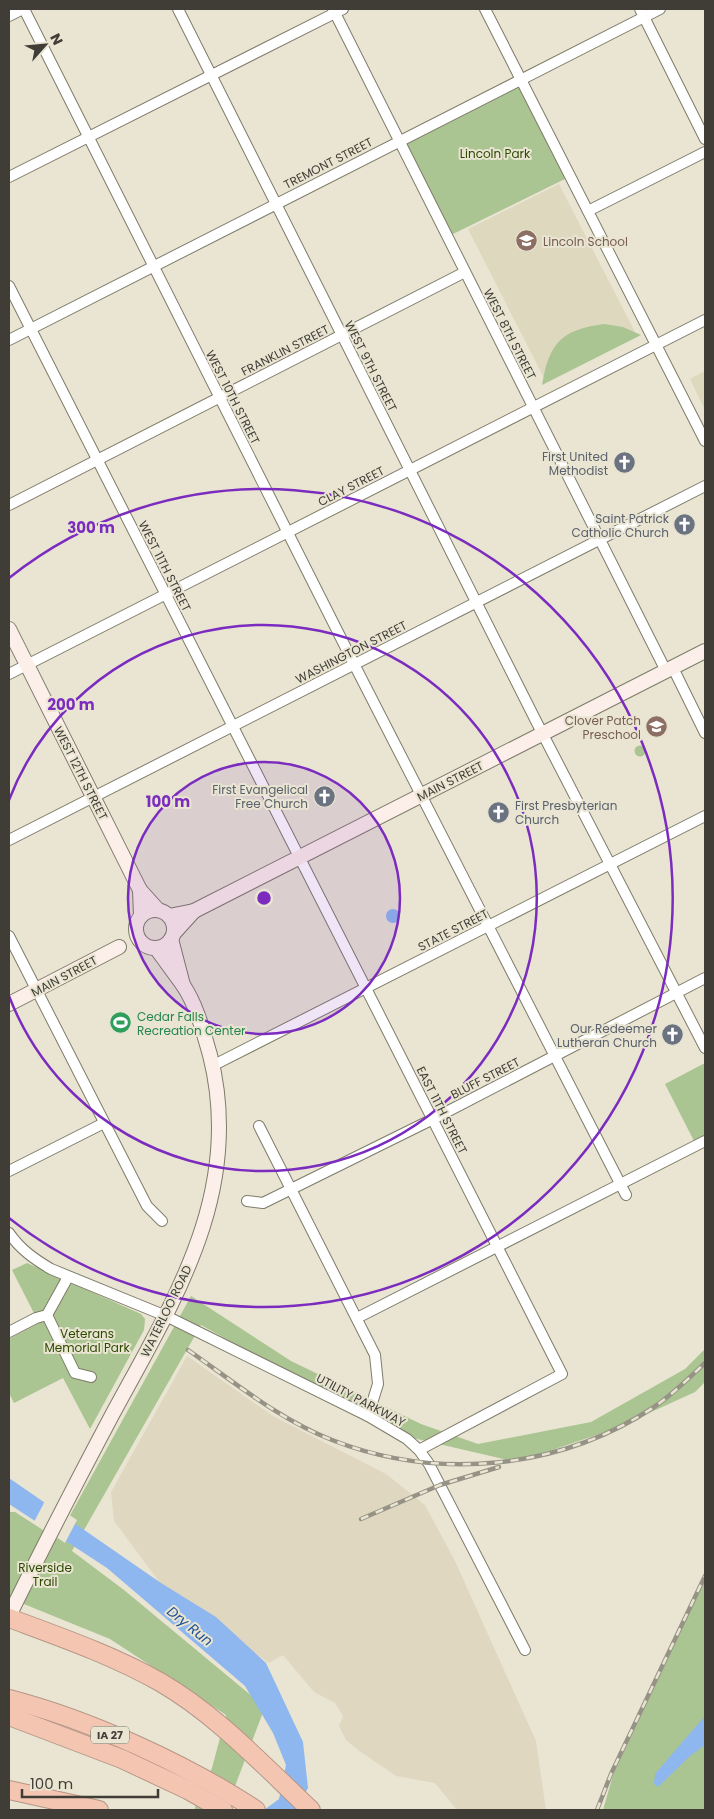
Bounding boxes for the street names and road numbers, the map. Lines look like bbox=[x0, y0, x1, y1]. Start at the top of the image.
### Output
street label: TREMONT STREET bbox=[281, 133, 376, 193]
street label: WEST 8TH STREET bbox=[480, 286, 540, 383]
street label: WEST 9TH STREET bbox=[341, 318, 401, 415]
street label: FRANKLIN STREET bbox=[238, 320, 332, 379]
street label: WEST 10TH STREET bbox=[202, 347, 264, 447]
street label: CLAY STREET bbox=[315, 462, 388, 510]
street label: WEST 11TH STREET bbox=[135, 518, 195, 615]
street label: WASHINGTON STREET bbox=[292, 616, 410, 688]
street label: WEST 12TH STREET bbox=[50, 723, 112, 823]
street label: MAIN STREET bbox=[414, 757, 487, 805]
street label: STATE STREET bbox=[415, 905, 492, 955]
street label: MAIN STREET bbox=[28, 951, 101, 1001]
street label: BLUFF STREET bbox=[447, 1053, 523, 1103]
street label: EAST 11TH STREET bbox=[413, 1063, 472, 1157]
street label: WATERLOO ROAD bbox=[136, 1262, 196, 1360]
street label: UTILITY PARKWAY bbox=[313, 1369, 409, 1431]
road number: IA 27 bbox=[91, 1726, 129, 1744]

